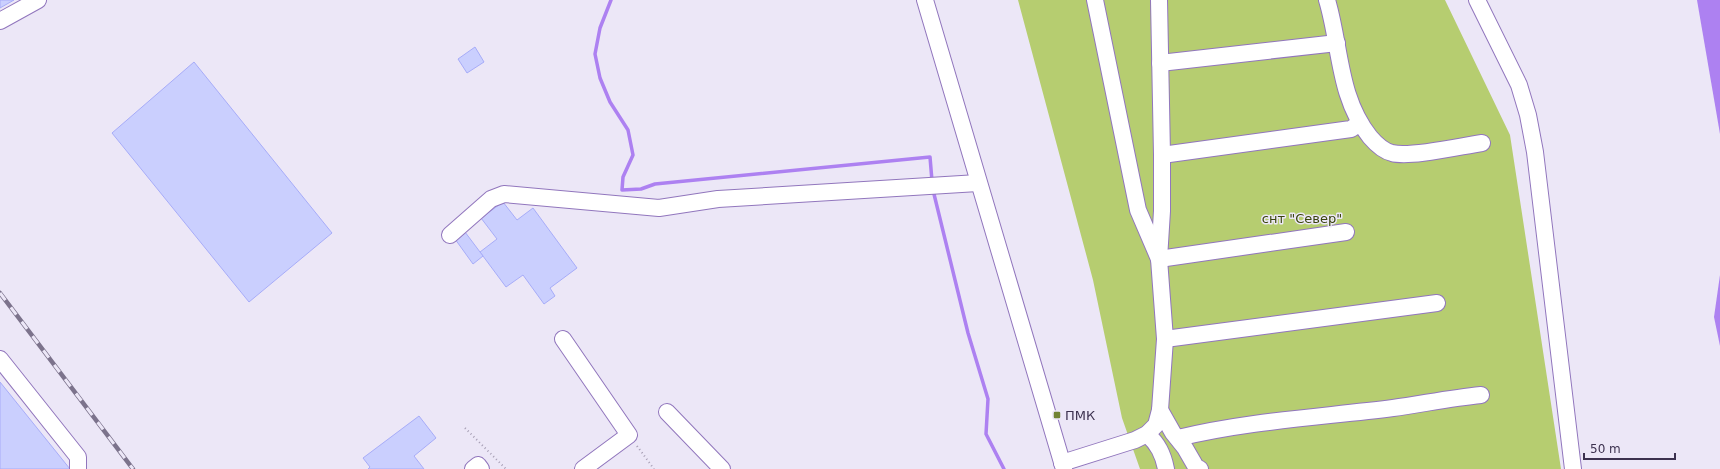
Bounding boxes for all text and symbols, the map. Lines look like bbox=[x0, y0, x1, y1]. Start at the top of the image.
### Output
park label: снт "Север" bbox=[1262, 211, 1342, 226]
place label: ПМК bbox=[1065, 408, 1095, 423]
marker: ПМК bbox=[1052, 410, 1062, 420]
scale bar bbox=[1584, 435, 1675, 461]
text: 50 m bbox=[1590, 442, 1621, 456]

